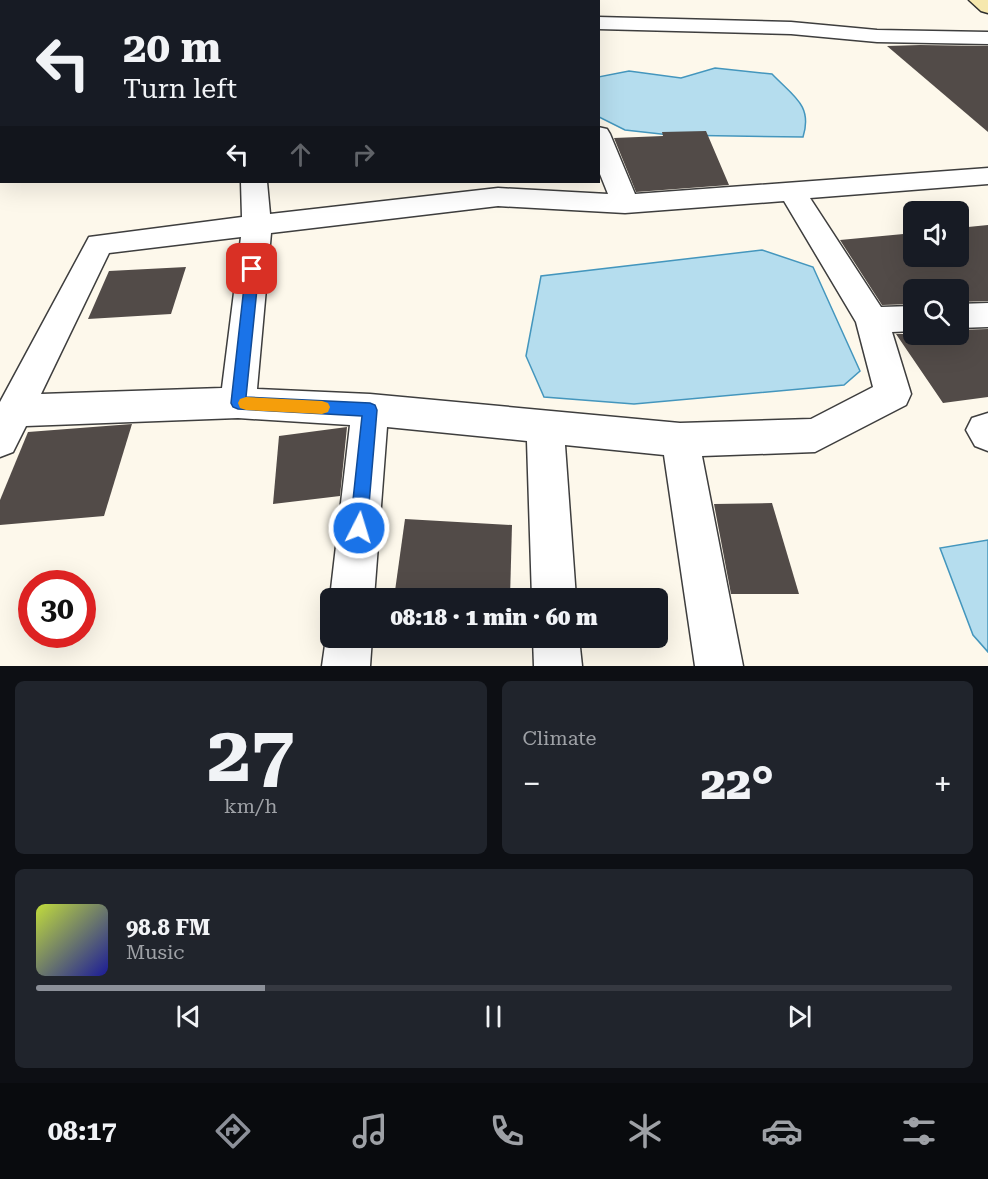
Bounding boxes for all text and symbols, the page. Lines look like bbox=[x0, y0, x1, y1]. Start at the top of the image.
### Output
text: 20 m bbox=[123, 23, 221, 72]
icon: left bbox=[24, 24, 102, 102]
text: Turn left bbox=[123, 73, 237, 105]
icon: left bbox=[221, 138, 254, 171]
icon: ahead bbox=[284, 138, 317, 171]
icon: right bbox=[347, 138, 380, 171]
map controls bbox=[903, 201, 969, 345]
button: sound bbox=[903, 201, 969, 267]
pin bbox=[226, 243, 277, 294]
icon: arrive bbox=[235, 252, 268, 285]
button: search bbox=[903, 279, 969, 345]
position arrow bbox=[327, 496, 391, 560]
speed limit sign: 30 bbox=[18, 570, 96, 648]
text: 08:18 · 1 min · 60 m bbox=[390, 605, 598, 630]
text: 27 bbox=[207, 709, 294, 800]
text: Climate bbox=[523, 726, 597, 750]
text: 22° bbox=[701, 757, 774, 810]
text: − bbox=[523, 764, 541, 803]
text: + bbox=[934, 764, 952, 803]
text: km/h bbox=[224, 794, 278, 818]
text: 98.8 FM bbox=[126, 915, 210, 940]
text: Music bbox=[126, 940, 185, 964]
icon: previous bbox=[172, 1000, 205, 1033]
icon: pause bbox=[477, 1000, 510, 1033]
icon: next bbox=[783, 1000, 816, 1033]
icon: directions bbox=[212, 1110, 254, 1152]
icon: music bbox=[349, 1110, 391, 1152]
icon: phone bbox=[486, 1110, 528, 1152]
icon: climate bbox=[624, 1110, 666, 1152]
icon: car bbox=[761, 1110, 803, 1152]
icon: filters bbox=[898, 1110, 940, 1152]
text: 08:17 bbox=[48, 1115, 117, 1147]

